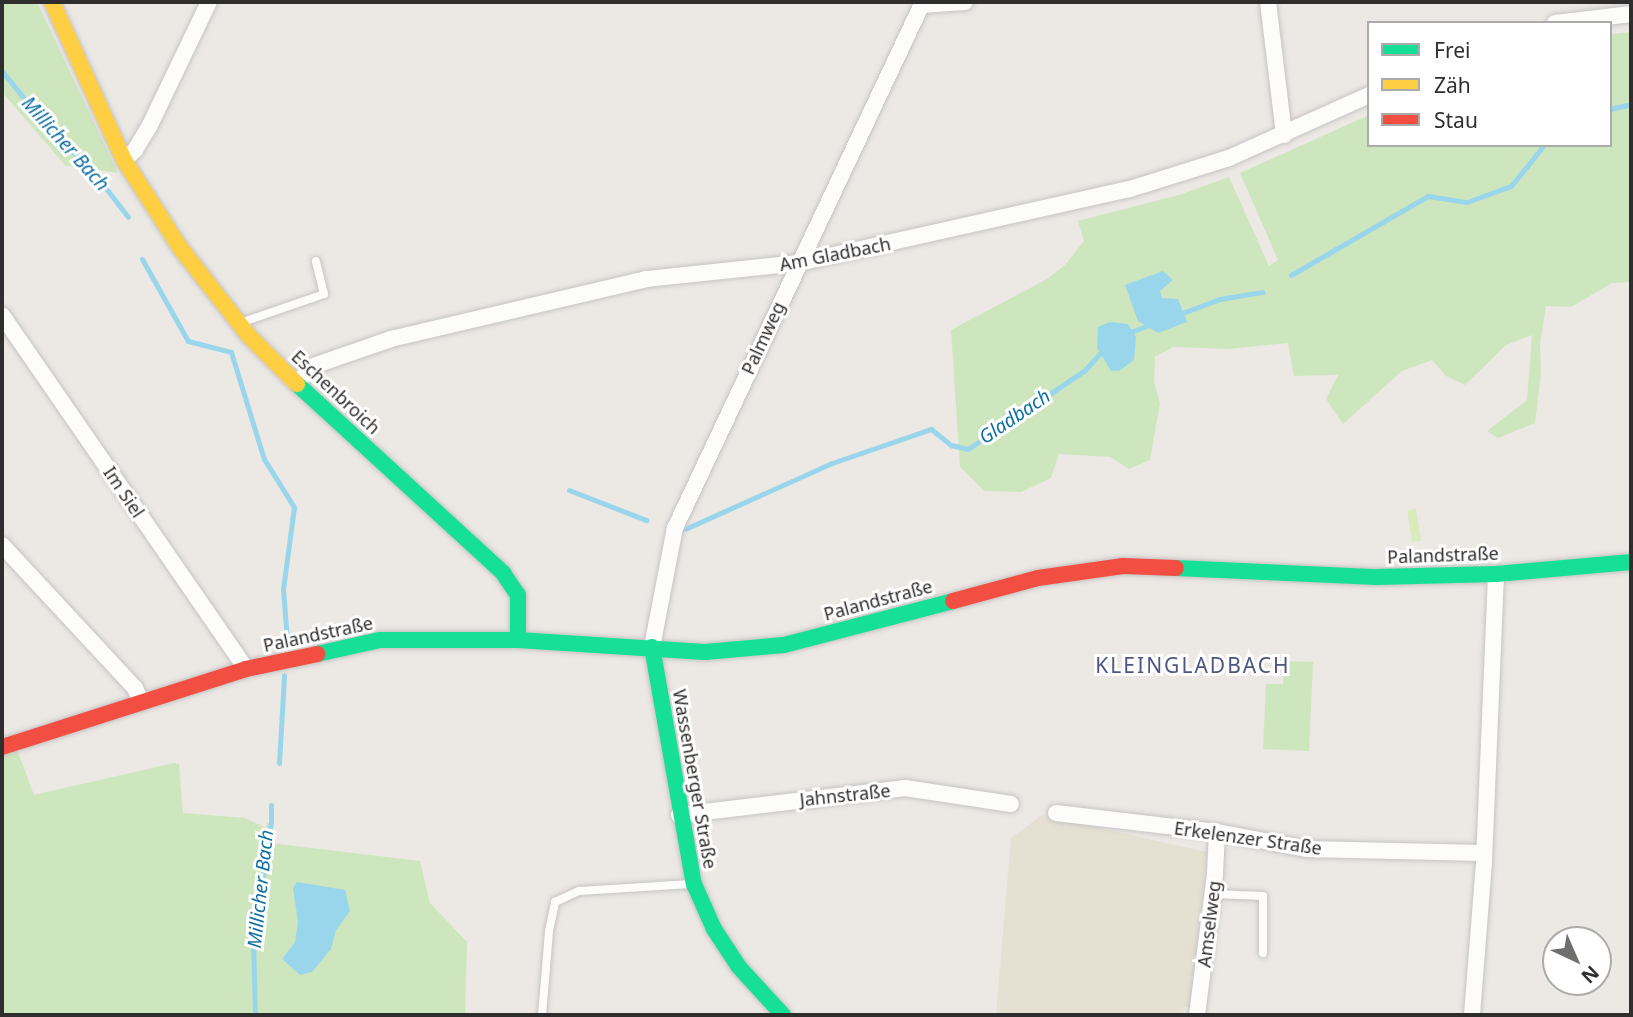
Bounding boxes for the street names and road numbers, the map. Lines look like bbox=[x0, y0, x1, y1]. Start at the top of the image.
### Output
street label: Am Gladbach bbox=[778, 233, 892, 275]
street label: Palmweg bbox=[737, 298, 789, 378]
street label: Eschenbroich bbox=[287, 346, 385, 438]
street label: Im Siel bbox=[99, 462, 149, 522]
street label: Palandstraße bbox=[1387, 542, 1499, 568]
street label: Palandstraße bbox=[821, 575, 935, 625]
street label: Palandstraße bbox=[261, 612, 375, 656]
street label: Wassenberger Straße bbox=[669, 688, 721, 870]
street label: Jahnstraße bbox=[799, 779, 891, 811]
street label: Erkelenzer Straße bbox=[1173, 817, 1323, 859]
street label: Amselweg bbox=[1193, 879, 1225, 969]

